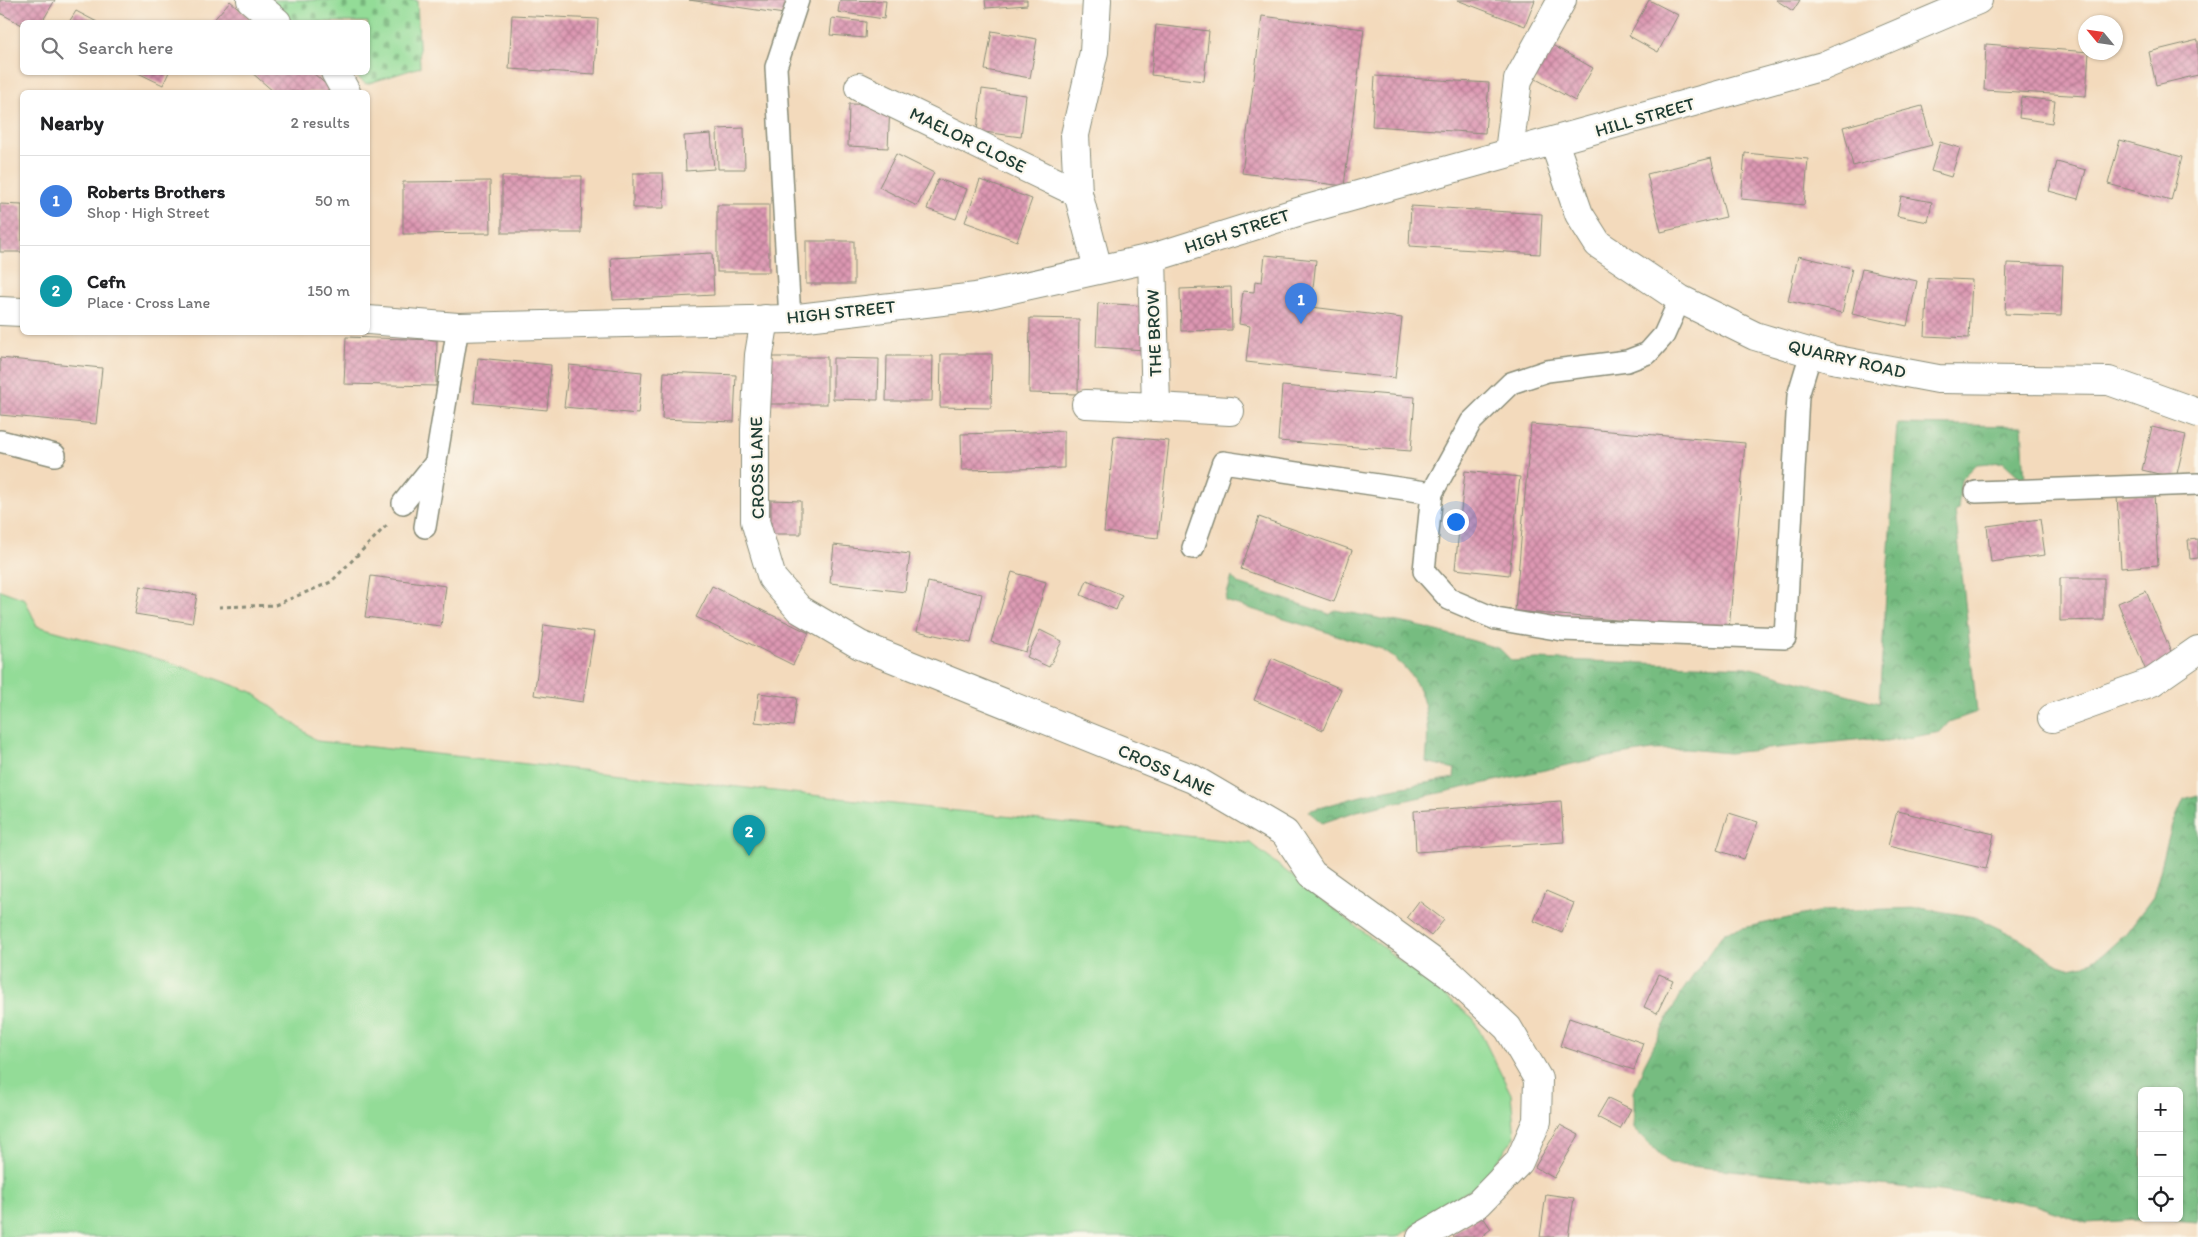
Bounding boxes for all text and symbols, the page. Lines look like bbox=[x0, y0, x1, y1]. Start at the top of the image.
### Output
north arrow bbox=[2078, 15, 2123, 60]
search box bbox=[20, 20, 370, 75]
icon: search bbox=[38, 34, 66, 62]
text: Search here bbox=[78, 36, 173, 59]
street label: HILL STREET bbox=[1593, 92, 1697, 142]
street label: MAELOR CLOSE bbox=[906, 102, 1030, 178]
text: Nearby bbox=[40, 110, 104, 135]
text: 2 results bbox=[290, 113, 350, 132]
text: Roberts Brothers bbox=[87, 180, 225, 203]
text: 1 bbox=[52, 191, 60, 210]
text: 50 m bbox=[315, 191, 350, 210]
text: Shop · High Street bbox=[87, 203, 209, 222]
street label: HIGH STREET bbox=[1182, 204, 1292, 258]
text: Cefn bbox=[87, 270, 126, 293]
text: 2 bbox=[52, 281, 60, 300]
text: 150 m bbox=[307, 281, 350, 300]
pin: 1 bbox=[1285, 283, 1317, 324]
street label: THE BROW bbox=[1141, 289, 1167, 377]
text: Place · Cross Lane bbox=[87, 293, 210, 312]
street label: HIGH STREET bbox=[785, 295, 897, 329]
street label: QUARRY ROAD bbox=[1786, 335, 1908, 383]
street label: CROSS LANE bbox=[745, 416, 769, 520]
your location bbox=[1443, 509, 1469, 535]
street label: CROSS LANE bbox=[1115, 739, 1217, 801]
pin: 2 bbox=[733, 815, 765, 856]
map controls bbox=[2138, 1087, 2183, 1222]
button: + bbox=[2138, 1087, 2183, 1132]
button: − bbox=[2138, 1132, 2183, 1177]
button: locate bbox=[2138, 1177, 2183, 1222]

